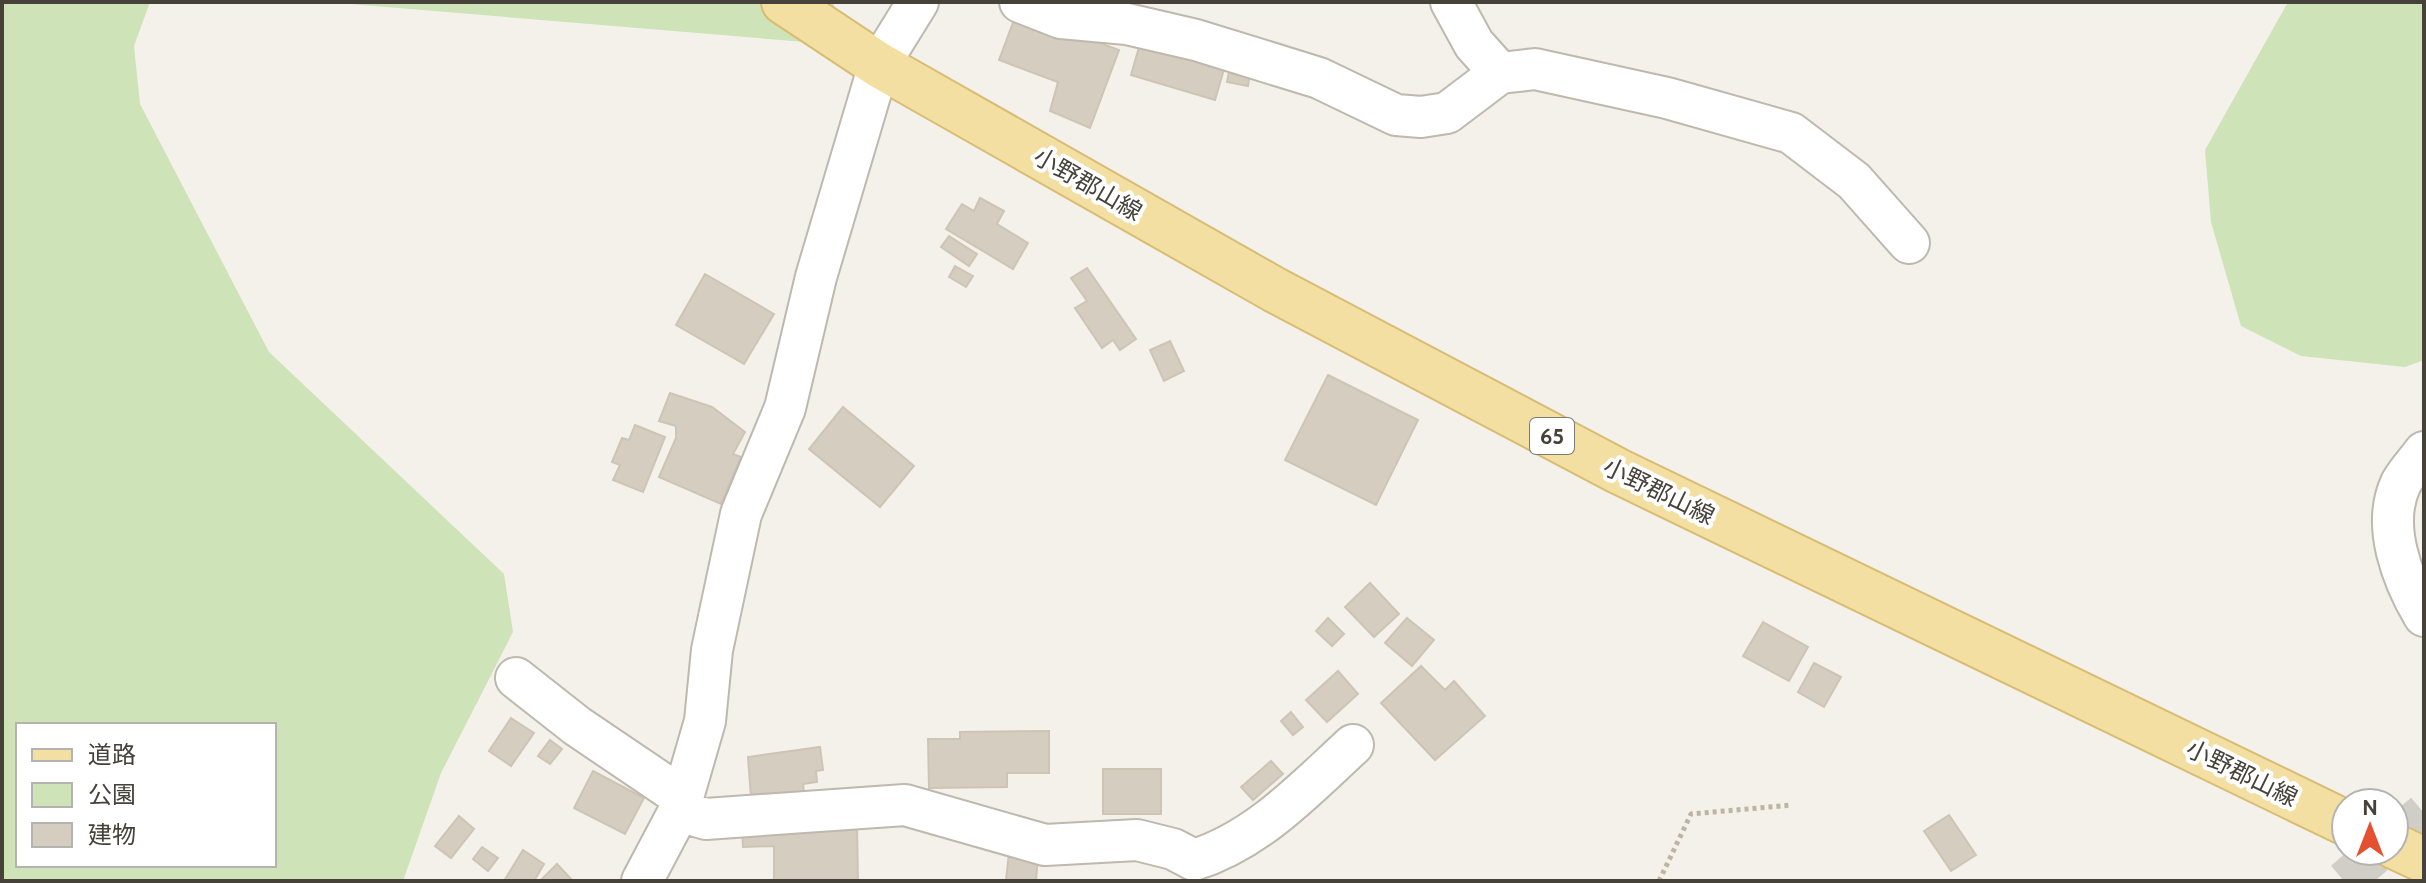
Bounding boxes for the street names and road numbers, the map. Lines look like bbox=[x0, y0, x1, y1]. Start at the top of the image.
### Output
street label: 小野郡山線 bbox=[1029, 141, 1147, 227]
road number: 65 bbox=[1530, 418, 1574, 454]
street label: 小野郡山線 bbox=[1599, 452, 1719, 530]
street label: 小野郡山線 bbox=[2182, 734, 2302, 812]

